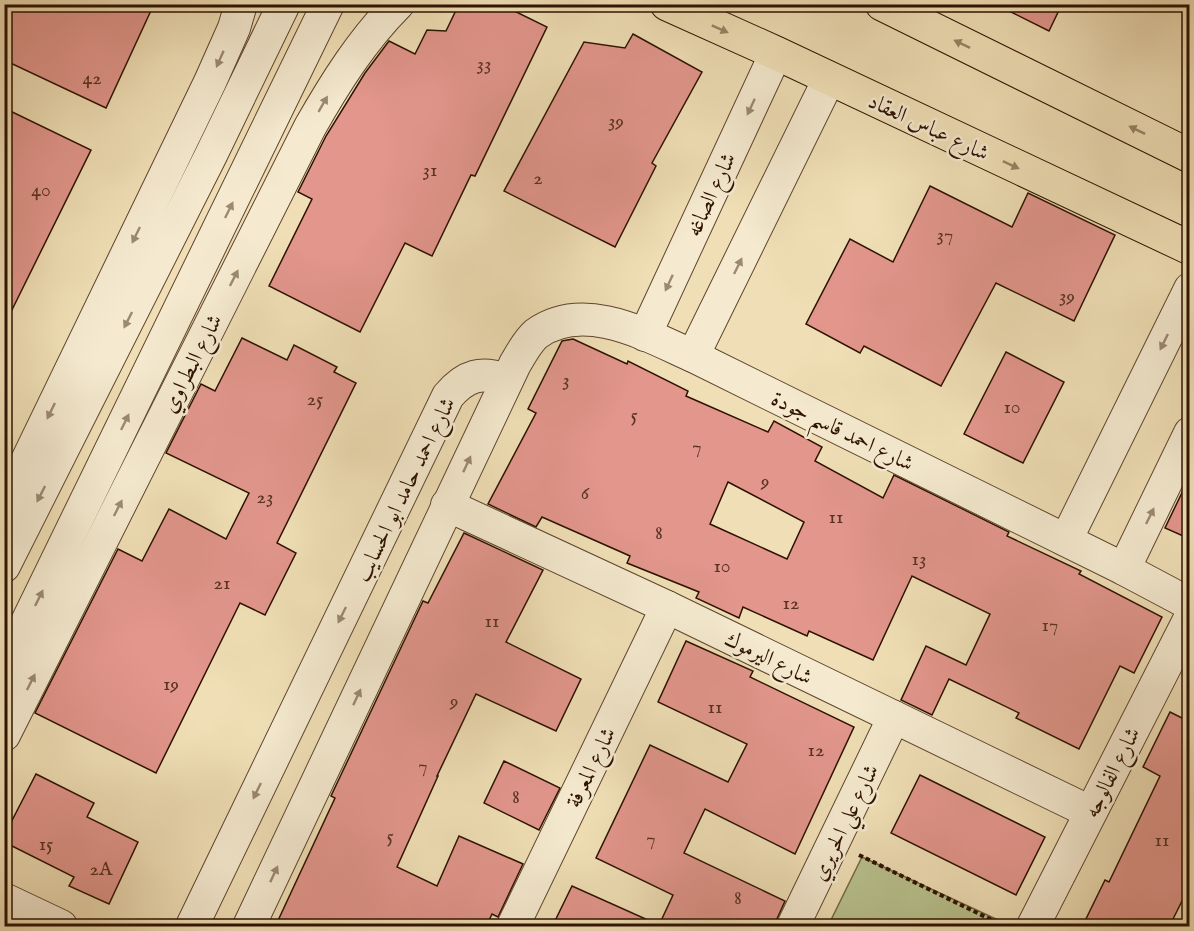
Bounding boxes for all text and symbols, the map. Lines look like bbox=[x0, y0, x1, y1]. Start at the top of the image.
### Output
one-way arrow bbox=[712, 24, 729, 33]
one-way arrow bbox=[954, 39, 971, 49]
one-way arrow bbox=[215, 51, 225, 69]
house number: 33 bbox=[477, 52, 491, 77]
house number: 42 bbox=[82, 66, 102, 91]
street label: شارع عباس العقاد bbox=[862, 88, 993, 171]
one-way arrow bbox=[318, 95, 328, 112]
one-way arrow bbox=[747, 98, 756, 115]
house number: 39 bbox=[608, 109, 624, 134]
one-way arrow bbox=[1128, 126, 1146, 136]
street label: شارع الصاغه bbox=[680, 148, 746, 243]
house number: 31 bbox=[423, 158, 437, 183]
one-way arrow bbox=[1003, 160, 1020, 169]
house number: 2 bbox=[533, 166, 543, 191]
house number: 40 bbox=[31, 178, 51, 203]
one-way arrow bbox=[225, 201, 234, 218]
house number: 37 bbox=[937, 223, 953, 248]
one-way arrow bbox=[131, 227, 141, 244]
one-way arrow bbox=[733, 258, 742, 275]
one-way arrow bbox=[229, 269, 239, 286]
one-way arrow bbox=[664, 275, 673, 292]
house number: 39 bbox=[1059, 284, 1075, 309]
street label: شارع البطراوي bbox=[156, 310, 232, 419]
one-way arrow bbox=[123, 312, 133, 329]
one-way arrow bbox=[1159, 333, 1168, 350]
house number: 3 bbox=[562, 368, 570, 393]
street label: شارع احمد قاسم جودة bbox=[764, 385, 918, 484]
house number: 25 bbox=[307, 387, 323, 412]
street label: شارع احمد حامد ابو الحسايب bbox=[349, 393, 465, 588]
house number: 10 bbox=[1003, 395, 1021, 420]
one-way arrow bbox=[47, 402, 56, 419]
house number: 5 bbox=[630, 403, 638, 428]
one-way arrow bbox=[120, 414, 130, 431]
house number: 7 bbox=[692, 435, 702, 460]
one-way arrow bbox=[462, 455, 471, 472]
house number: 9 bbox=[760, 469, 769, 494]
house number: 6 bbox=[581, 481, 590, 506]
house number: 23 bbox=[257, 485, 273, 510]
one-way arrow bbox=[36, 486, 45, 503]
one-way arrow bbox=[113, 499, 123, 517]
house number: 11 bbox=[829, 505, 843, 530]
one-way arrow bbox=[1145, 508, 1154, 525]
house number: 8 bbox=[655, 521, 663, 546]
house number: 13 bbox=[912, 547, 926, 572]
house number: 10 bbox=[713, 554, 731, 579]
house number: 21 bbox=[214, 571, 230, 596]
one-way arrow bbox=[35, 589, 44, 606]
house number: 12 bbox=[783, 591, 799, 616]
one-way arrow bbox=[337, 607, 347, 624]
house number: 11 bbox=[485, 609, 499, 634]
house number: 17 bbox=[1042, 613, 1058, 638]
street label: شارع اليرموك bbox=[718, 626, 817, 695]
house number: 19 bbox=[163, 672, 179, 697]
one-way arrow bbox=[26, 674, 35, 691]
one-way arrow bbox=[352, 689, 361, 706]
house number: 9 bbox=[449, 689, 458, 714]
house number: 11 bbox=[708, 695, 722, 720]
street label: شارع المعرفة bbox=[560, 723, 626, 814]
street label: شارع الفالوجه bbox=[1078, 723, 1150, 824]
house number: 12 bbox=[808, 738, 824, 763]
house number: 7 bbox=[418, 754, 428, 779]
street label: شارع علي الحريري bbox=[806, 760, 891, 888]
one-way arrow bbox=[253, 783, 262, 800]
house number: 8 bbox=[512, 785, 520, 810]
house number: 5 bbox=[386, 824, 394, 849]
house number: 7 bbox=[646, 827, 656, 852]
house number: 11 bbox=[1155, 828, 1169, 853]
house number: 15 bbox=[39, 832, 53, 857]
house number: 2A bbox=[90, 857, 113, 882]
one-way arrow bbox=[269, 865, 278, 882]
house number: 8 bbox=[734, 886, 742, 911]

